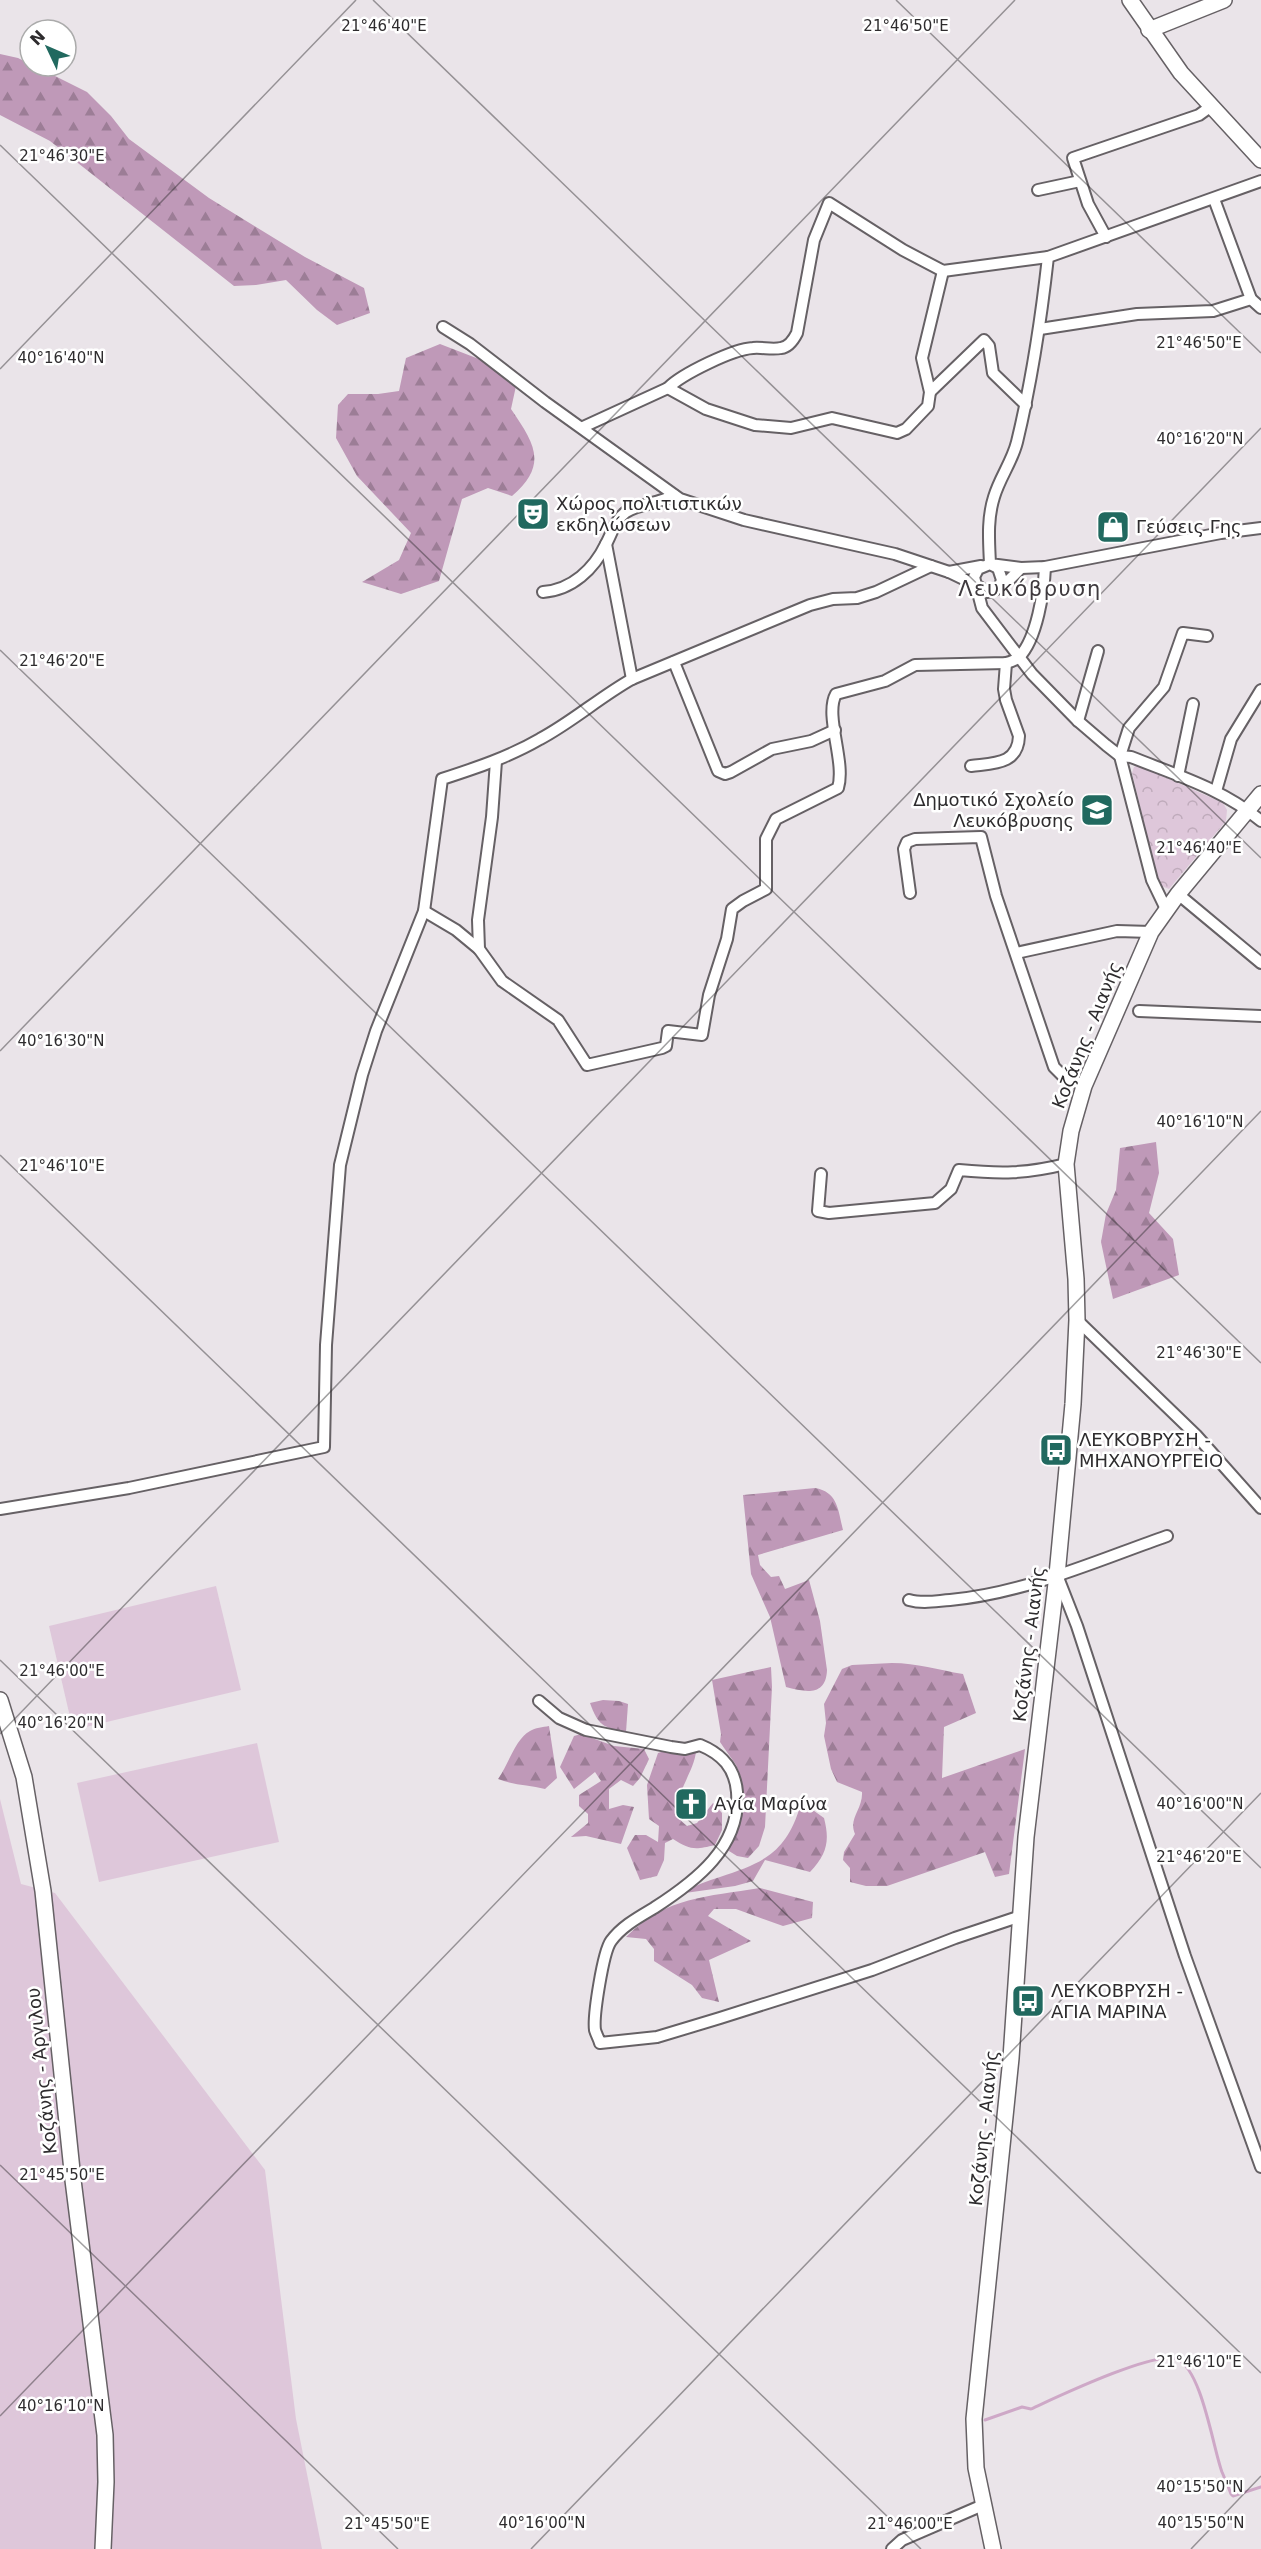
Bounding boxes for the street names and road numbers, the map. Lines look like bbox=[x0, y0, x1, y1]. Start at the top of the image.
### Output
street label: Κοζάνης - Αιανής bbox=[1047, 958, 1126, 1111]
street label: Κοζάνης - Αιανής bbox=[1009, 1565, 1048, 1723]
street label: Κοζάνης - Άργιλου bbox=[22, 1987, 61, 2155]
street label: Κοζάνης - Αιανής bbox=[965, 2049, 1002, 2207]

